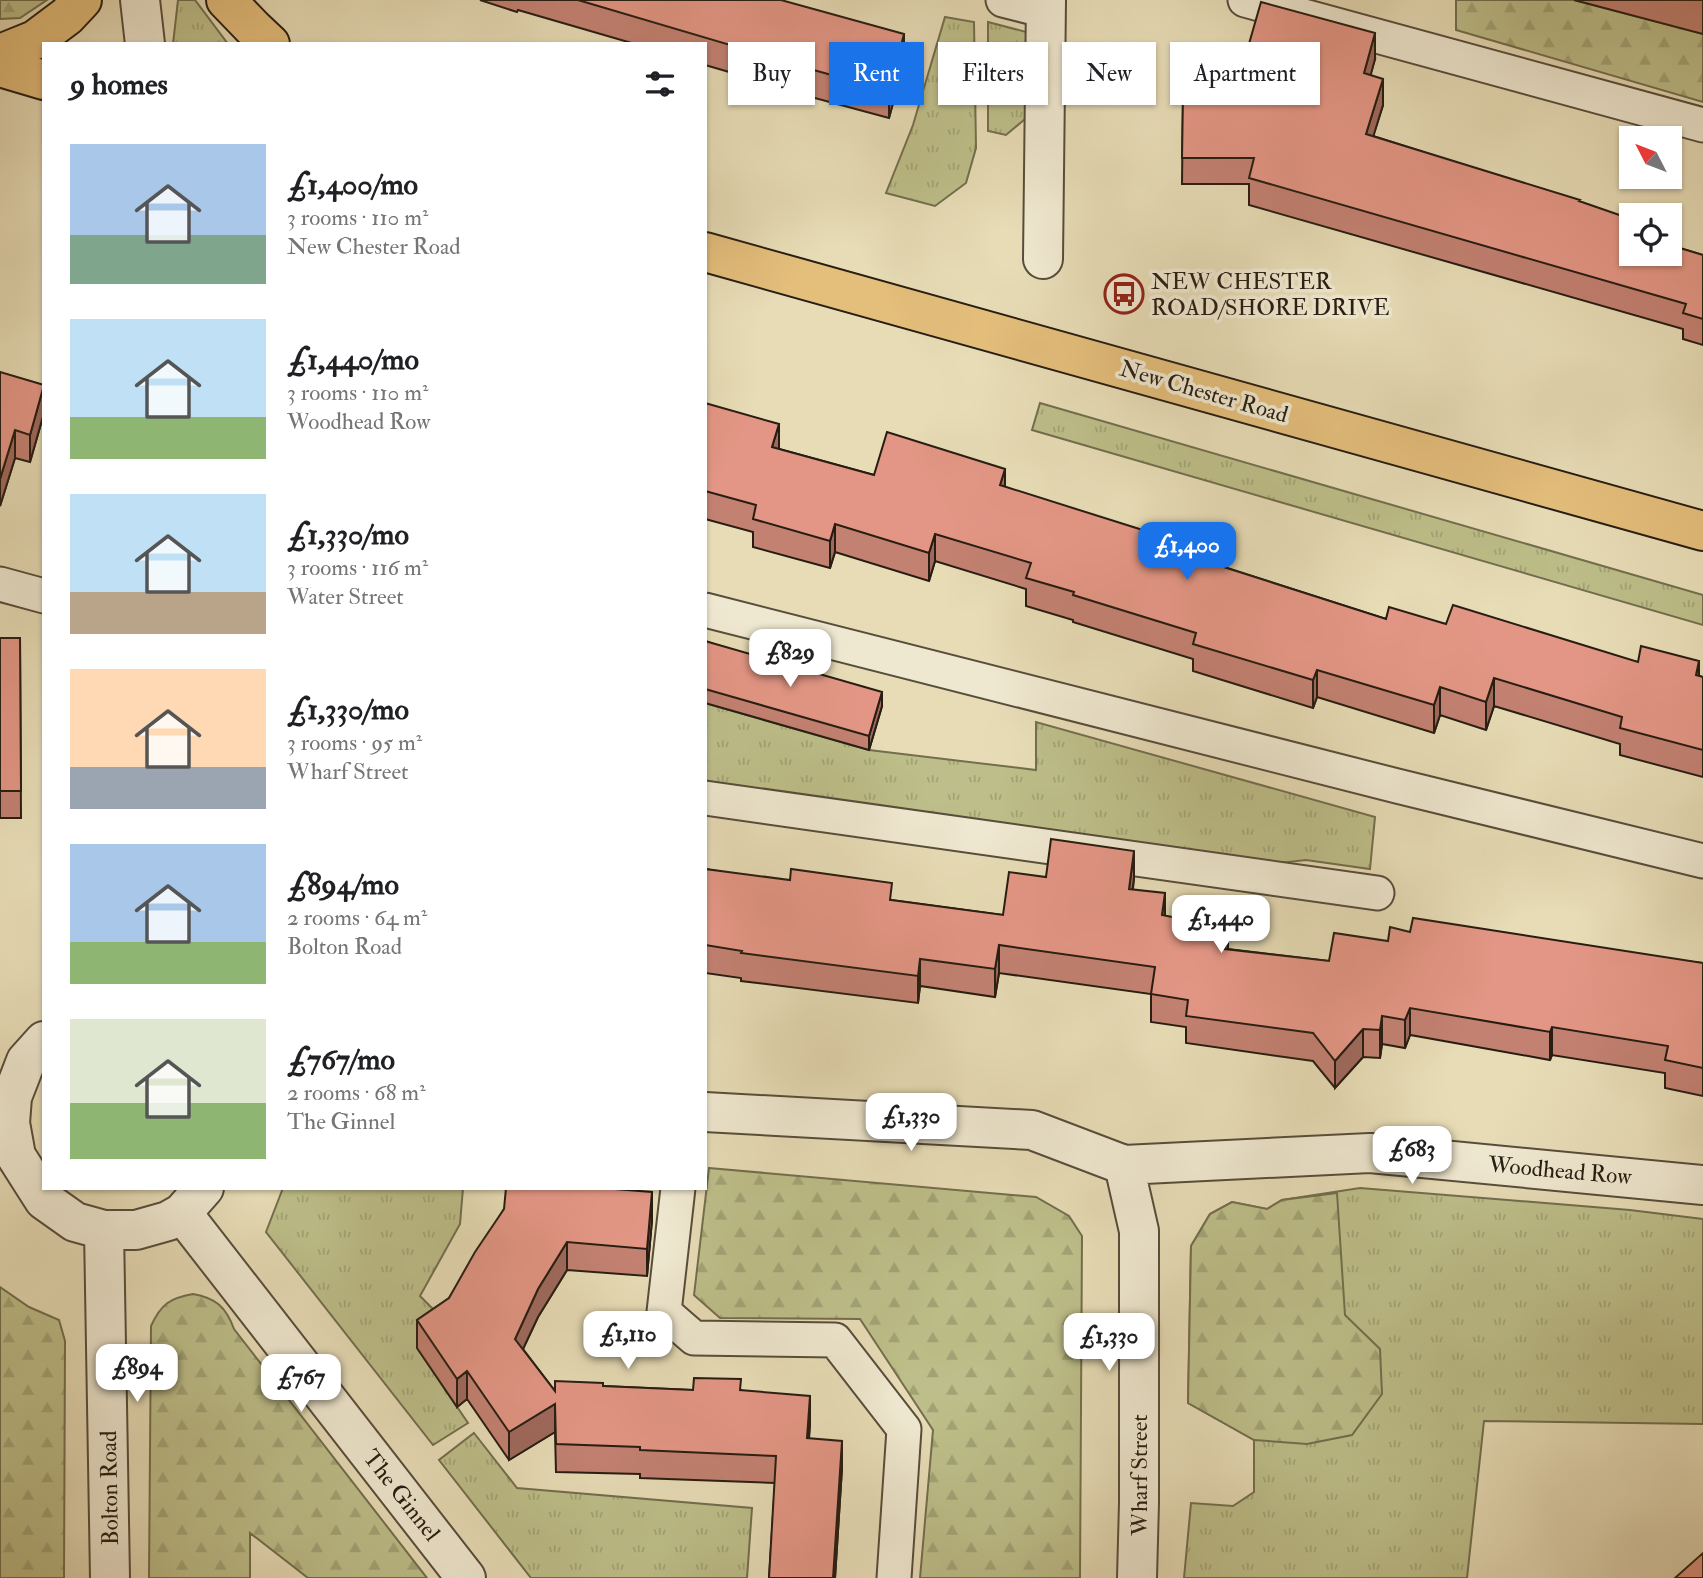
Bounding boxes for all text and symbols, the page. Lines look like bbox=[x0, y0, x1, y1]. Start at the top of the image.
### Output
chip: Buy bbox=[728, 42, 815, 105]
chip: Rent bbox=[829, 42, 924, 105]
chip: Filters bbox=[938, 42, 1048, 105]
chip: New bbox=[1062, 42, 1156, 105]
chip: Apartment bbox=[1170, 42, 1320, 105]
icon: filters bbox=[641, 65, 679, 103]
text: 9 homes bbox=[70, 66, 168, 103]
north arrow bbox=[1619, 126, 1682, 189]
map controls bbox=[1619, 126, 1682, 266]
text: £1,400/mo bbox=[287, 166, 418, 203]
icon: home bbox=[126, 172, 210, 256]
text: 3 rooms · 110 m² bbox=[287, 203, 428, 232]
button: locate bbox=[1619, 203, 1682, 266]
text: New Chester Road bbox=[287, 232, 461, 261]
place label: NEW CHESTER ROAD/SHORE DRIVE bbox=[1151, 267, 1390, 322]
bus stop icon: NEW CHESTER ROAD/SHORE DRIVE bbox=[1103, 273, 1145, 315]
text: £1,440/mo bbox=[287, 341, 419, 378]
icon: home bbox=[126, 347, 210, 431]
street label: New Chester Road bbox=[1116, 354, 1291, 429]
text: 3 rooms · 110 m² bbox=[287, 378, 428, 407]
text: Woodhead Row bbox=[287, 407, 430, 436]
text: £1,330/mo bbox=[287, 516, 409, 553]
icon: home bbox=[126, 522, 210, 606]
pin: £1,400 bbox=[1130, 522, 1244, 582]
text: £1,400 bbox=[1154, 530, 1220, 559]
text: 3 rooms · 116 m² bbox=[287, 553, 428, 582]
text: Water Street bbox=[287, 582, 404, 611]
pin: £829 bbox=[749, 630, 831, 689]
text: £829 bbox=[765, 637, 815, 666]
text: £1,330/mo bbox=[287, 691, 409, 728]
icon: home bbox=[126, 697, 210, 781]
text: 3 rooms · 95 m² bbox=[287, 728, 422, 757]
text: Wharf Street bbox=[287, 757, 408, 786]
text: £894/mo bbox=[287, 866, 399, 903]
icon: home bbox=[126, 872, 210, 956]
pin: £1,440 bbox=[1164, 895, 1278, 955]
text: 2 rooms · 64 m² bbox=[287, 903, 427, 932]
text: £1,440 bbox=[1188, 903, 1254, 932]
text: Bolton Road bbox=[287, 932, 402, 961]
text: £767/mo bbox=[287, 1041, 395, 1078]
icon: home bbox=[126, 1047, 210, 1131]
text: 2 rooms · 68 m² bbox=[287, 1078, 426, 1107]
pin: £1,330 bbox=[854, 1094, 968, 1153]
text: £1,330 bbox=[882, 1101, 940, 1130]
text: The Ginnel bbox=[287, 1107, 395, 1136]
pin: £683 bbox=[1371, 1126, 1453, 1186]
text: £683 bbox=[1389, 1134, 1435, 1163]
street label: Woodhead Row bbox=[1486, 1150, 1633, 1191]
pin: £1,110 bbox=[571, 1312, 685, 1371]
pin: £1,330 bbox=[1052, 1314, 1166, 1373]
text: £1,110 bbox=[599, 1319, 657, 1348]
text: £1,330 bbox=[1080, 1321, 1138, 1350]
pin: £894 bbox=[96, 1344, 178, 1404]
text: £894 bbox=[112, 1352, 162, 1381]
pin: £767 bbox=[260, 1354, 342, 1414]
text: £767 bbox=[277, 1362, 325, 1391]
street label: Wharf Street bbox=[1125, 1414, 1154, 1537]
street label: Bolton Road bbox=[94, 1430, 125, 1546]
street label: The Ginnel bbox=[357, 1444, 446, 1547]

